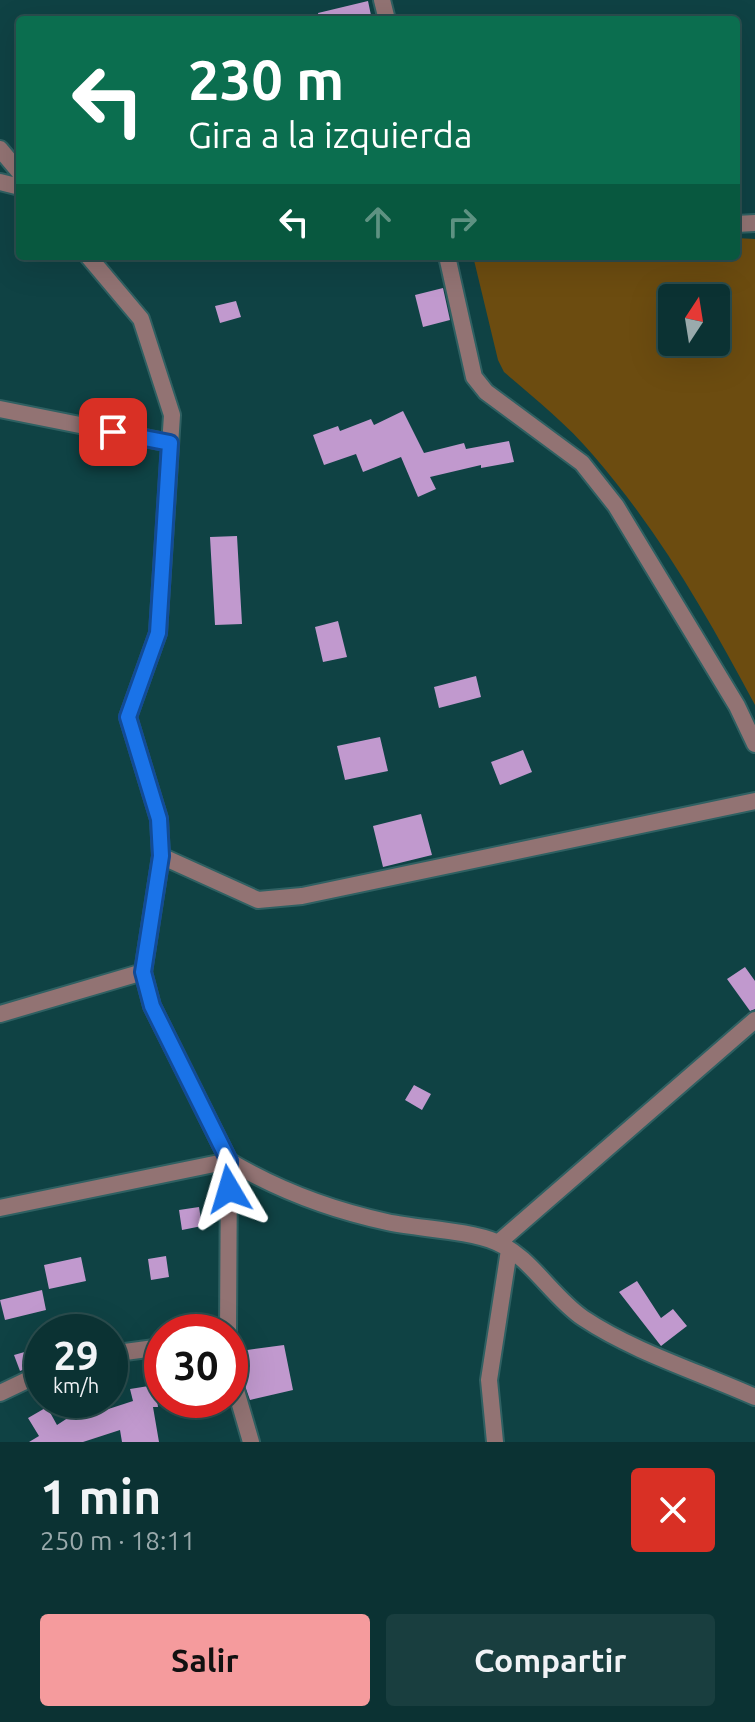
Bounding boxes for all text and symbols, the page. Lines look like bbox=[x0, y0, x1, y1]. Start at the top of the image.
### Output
icon: left bbox=[56, 48, 160, 152]
text: 230 m bbox=[188, 48, 344, 111]
text: Gira a la izquierda bbox=[188, 114, 472, 155]
icon: left bbox=[272, 200, 316, 244]
icon: ahead bbox=[356, 200, 400, 244]
icon: right bbox=[440, 200, 484, 244]
north arrow bbox=[658, 284, 730, 356]
map controls bbox=[658, 284, 730, 356]
pin bbox=[79, 398, 147, 466]
icon: arrive bbox=[91, 410, 135, 454]
position arrow bbox=[187, 1147, 271, 1231]
speed limit sign: 30 bbox=[144, 1314, 248, 1418]
text: 29 bbox=[53, 1333, 99, 1378]
text: km/h bbox=[53, 1374, 99, 1397]
button: close bbox=[631, 1468, 715, 1552]
text: 1 min bbox=[40, 1469, 161, 1523]
text: 250 m · 18:11 bbox=[40, 1526, 196, 1555]
button: Salir bbox=[40, 1614, 370, 1706]
button: Compartir bbox=[386, 1614, 715, 1706]

